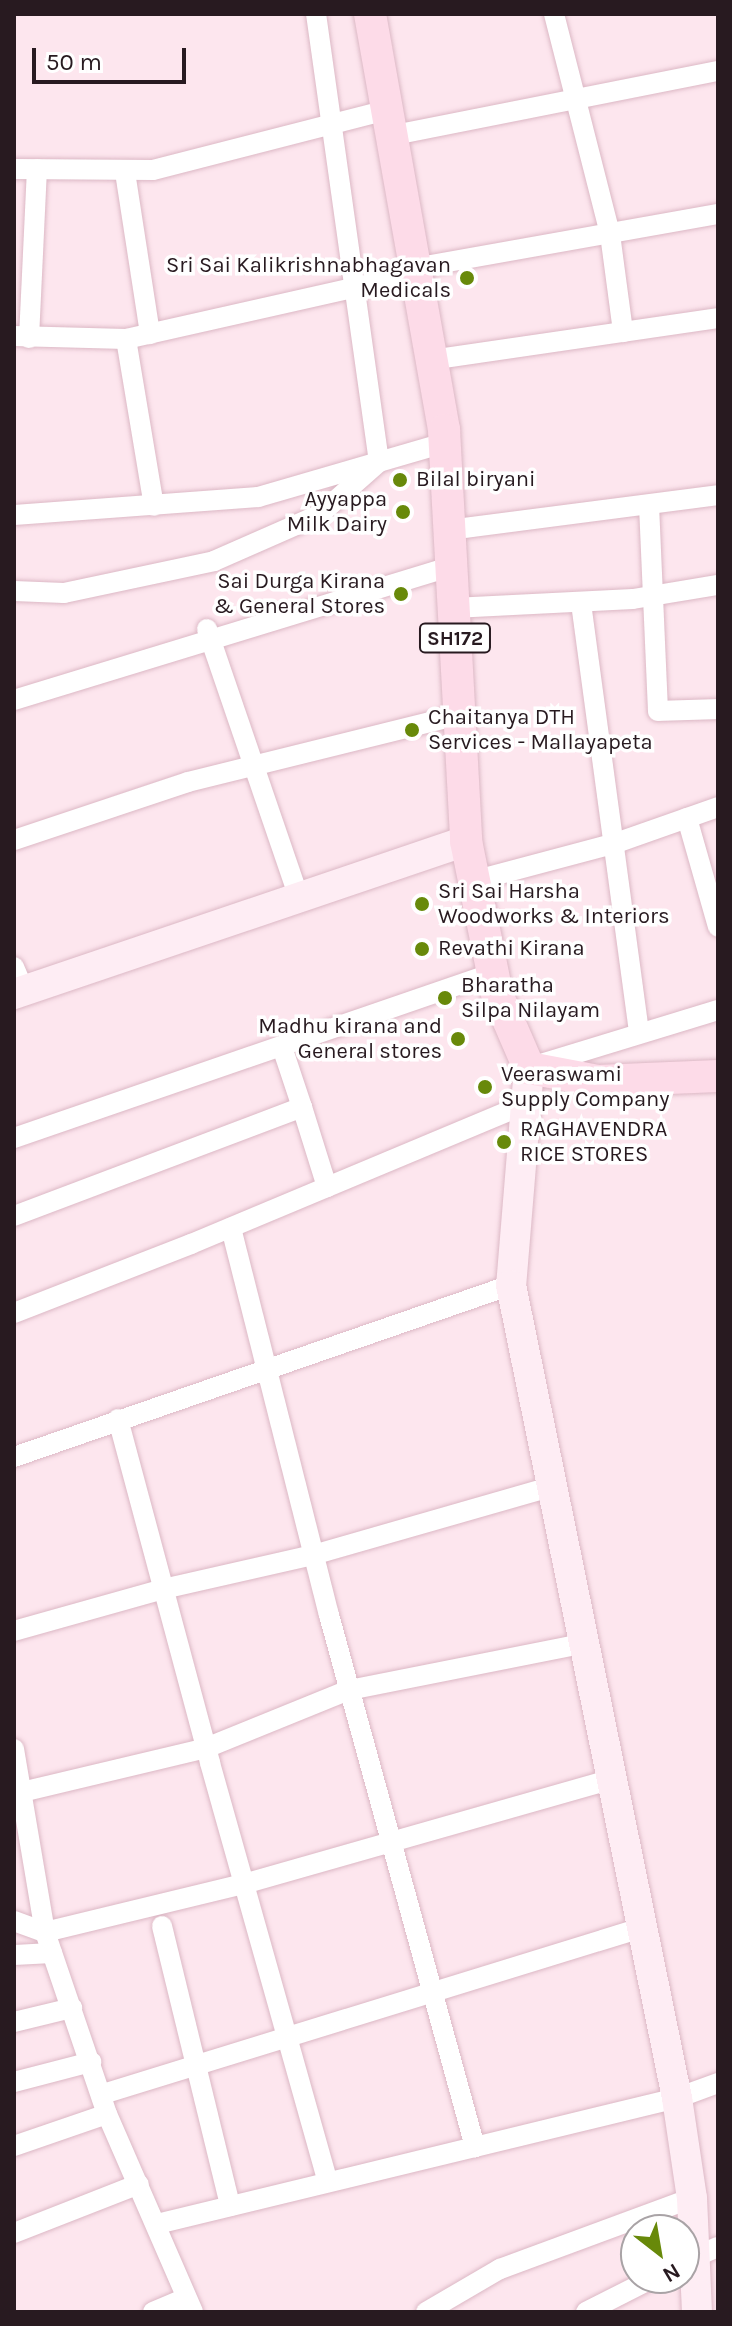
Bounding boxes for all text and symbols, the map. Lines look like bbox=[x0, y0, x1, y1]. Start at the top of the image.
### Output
scale bar bbox=[36, 32, 190, 82]
text: 50 m bbox=[46, 48, 102, 76]
place label: Sri Sai Kalikrishnabhagavan Medicals bbox=[166, 252, 451, 304]
marker: Sri Sai Kalikrishnabhagavan Medicals bbox=[458, 269, 476, 287]
place label: Bilal biryani bbox=[416, 467, 536, 493]
marker: Bilal biryani bbox=[391, 471, 409, 489]
place label: Ayyappa Milk Dairy bbox=[287, 486, 387, 538]
marker: Ayyappa Milk Dairy bbox=[394, 503, 412, 521]
place label: Sai Durga Kirana & General Stores bbox=[214, 568, 385, 620]
marker: Sai Durga Kirana & General Stores bbox=[392, 585, 410, 603]
road number: SH172 bbox=[417, 622, 493, 654]
place label: Chaitanya DTH Services - Mallayapeta bbox=[428, 704, 653, 756]
marker: Chaitanya DTH Services - Mallayapeta bbox=[403, 721, 421, 739]
place label: Sri Sai Harsha Woodworks & Interiors bbox=[438, 878, 670, 930]
marker: Sri Sai Harsha Woodworks & Interiors bbox=[413, 895, 431, 913]
place label: Revathi Kirana bbox=[438, 936, 585, 962]
marker: Revathi Kirana bbox=[413, 940, 431, 958]
place label: Bharatha Silpa Nilayam bbox=[461, 972, 600, 1024]
marker: Bharatha Silpa Nilayam bbox=[436, 989, 454, 1007]
place label: Madhu kirana and General stores bbox=[258, 1013, 442, 1064]
marker: Madhu kirana and General stores bbox=[449, 1030, 467, 1048]
place label: Veeraswami Supply Company bbox=[501, 1061, 670, 1112]
marker: Veeraswami Supply Company bbox=[476, 1078, 494, 1096]
place label: RAGHAVENDRA RICE STORES bbox=[520, 1116, 667, 1168]
marker: RAGHAVENDRA RICE STORES bbox=[495, 1133, 513, 1151]
north arrow bbox=[620, 2214, 700, 2294]
text: N bbox=[658, 2258, 685, 2288]

